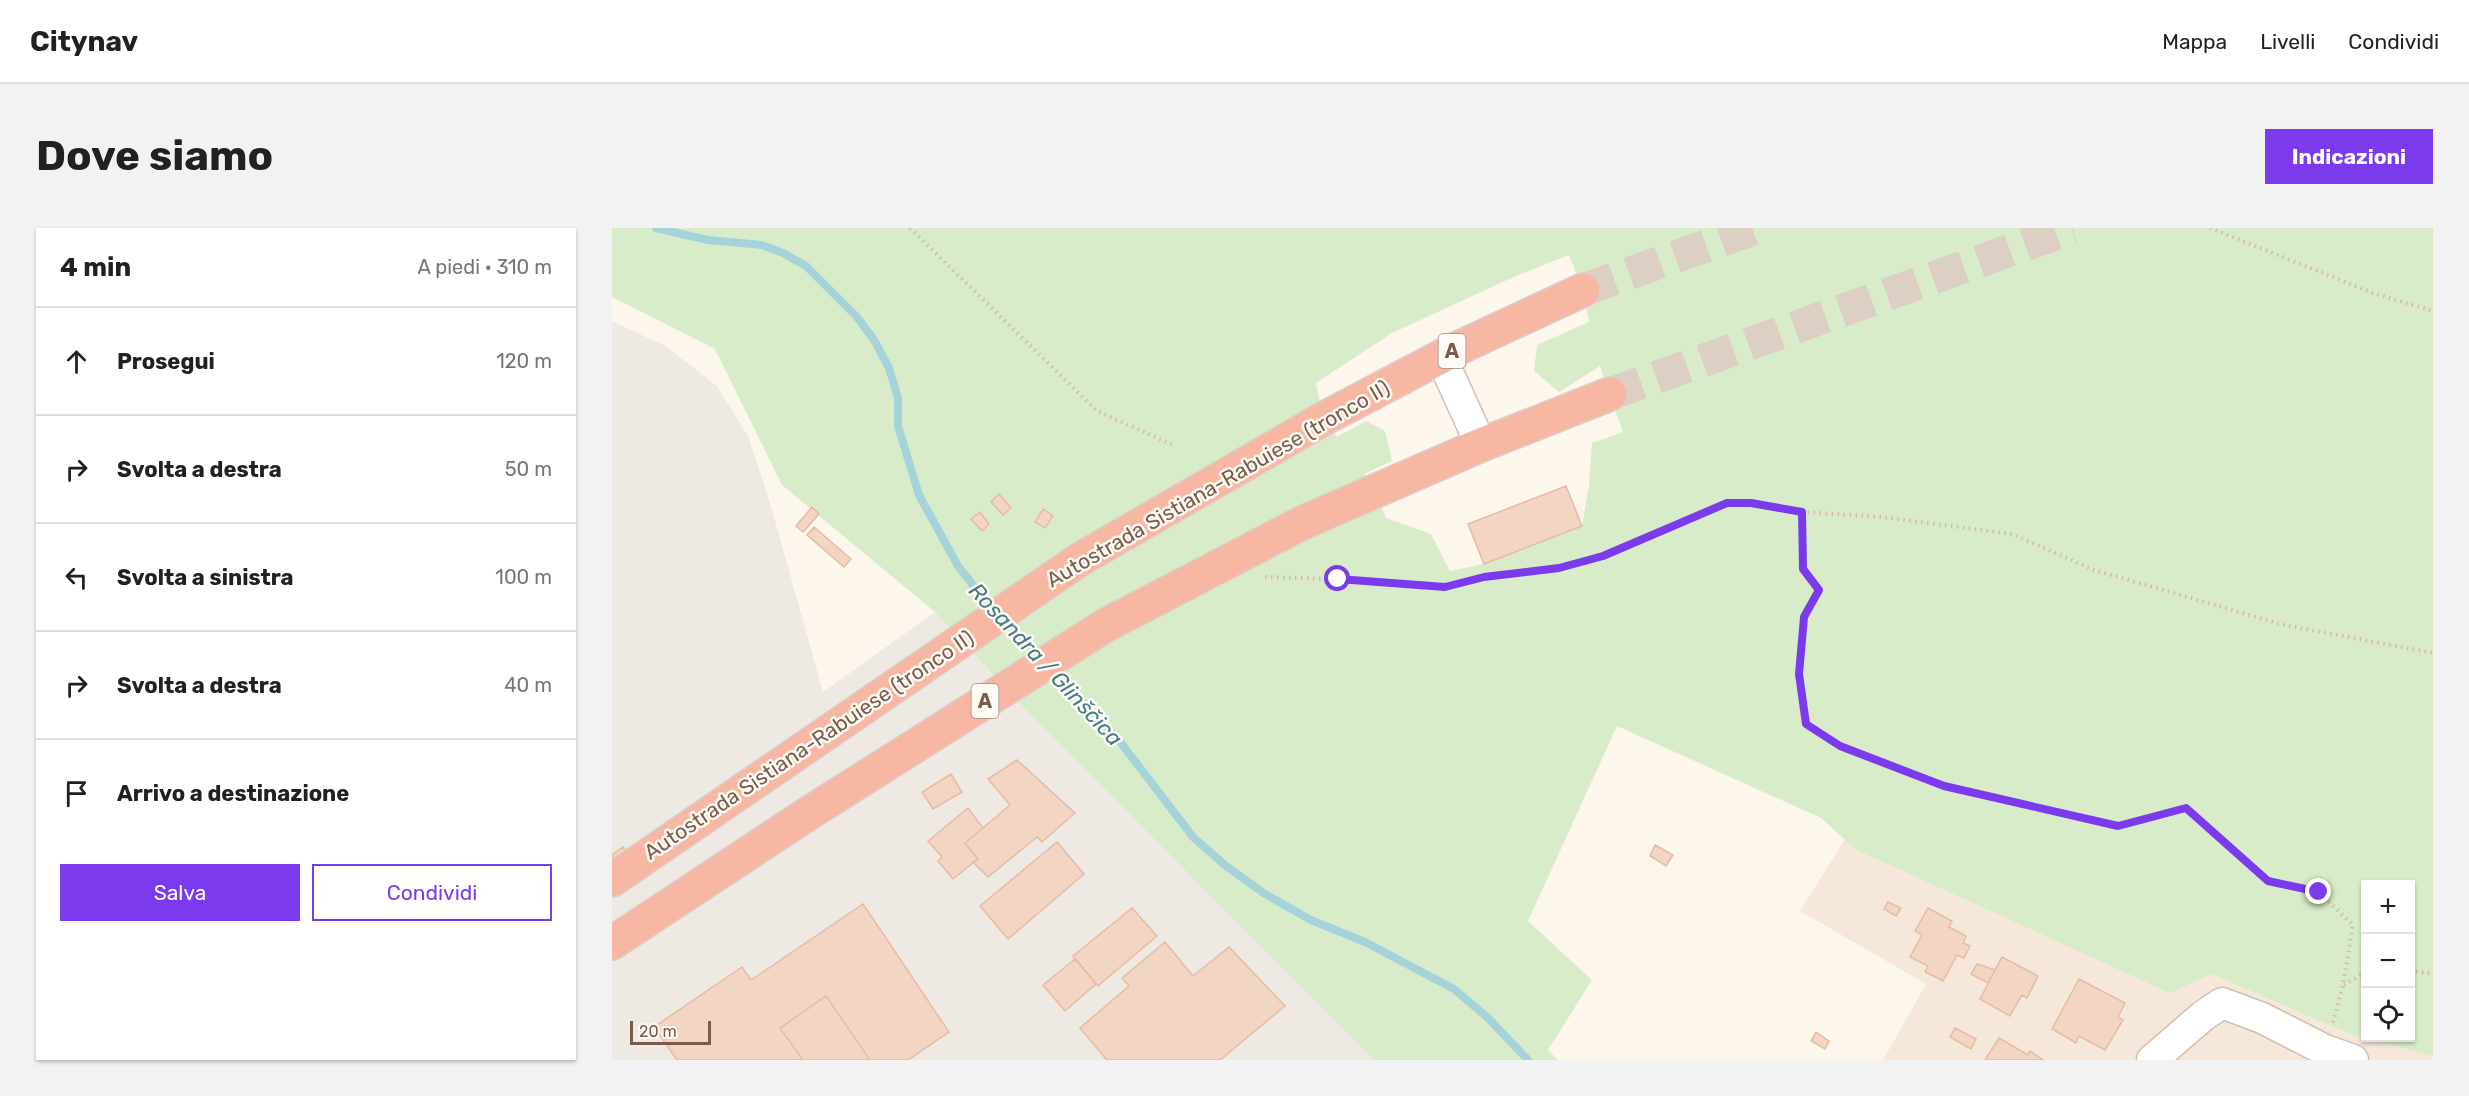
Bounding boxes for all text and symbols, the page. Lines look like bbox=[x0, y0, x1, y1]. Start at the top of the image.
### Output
text: Citynav bbox=[30, 25, 138, 58]
text: Mappa bbox=[2162, 29, 2227, 54]
text: Livelli bbox=[2260, 29, 2315, 54]
text: Condividi bbox=[2348, 29, 2439, 54]
button: Indicazioni bbox=[2265, 129, 2433, 184]
text: Dove siamo bbox=[36, 131, 273, 181]
text: 4 min bbox=[60, 252, 131, 283]
text: A piedi · 310 m bbox=[418, 255, 552, 279]
road number: A bbox=[1438, 334, 1466, 368]
icon: ahead bbox=[60, 345, 93, 378]
text: Prosegui bbox=[117, 348, 215, 375]
text: 120 m bbox=[496, 349, 552, 373]
street label: Autostrada Sistiana-Rabuiese (tronco II) bbox=[1042, 375, 1394, 592]
icon: right bbox=[60, 453, 93, 486]
text: Svolta a destra bbox=[117, 456, 282, 483]
text: 50 m bbox=[505, 457, 552, 481]
icon: left bbox=[60, 561, 93, 594]
text: Svolta a sinistra bbox=[117, 564, 294, 591]
text: 100 m bbox=[495, 565, 552, 589]
route start bbox=[1324, 565, 1350, 591]
water label: Rosandra / Glinščica bbox=[963, 577, 1128, 752]
street label: Autostrada Sistiana-Rabuiese (tronco II) bbox=[639, 625, 978, 865]
icon: right bbox=[60, 669, 93, 702]
text: Svolta a destra bbox=[117, 672, 282, 699]
text: 40 m bbox=[504, 673, 552, 697]
road number: A bbox=[972, 684, 998, 718]
icon: arrive bbox=[60, 777, 93, 810]
text: Arrivo a destinazione bbox=[117, 780, 349, 807]
button: Salva bbox=[60, 864, 300, 921]
button: Condividi bbox=[312, 864, 552, 921]
route end bbox=[2305, 878, 2331, 904]
map controls bbox=[2361, 880, 2415, 1042]
button: + bbox=[2361, 880, 2415, 934]
button: − bbox=[2361, 934, 2415, 988]
button: locate bbox=[2361, 988, 2415, 1042]
scale bar bbox=[630, 1018, 711, 1046]
text: 20 m bbox=[639, 1022, 677, 1041]

